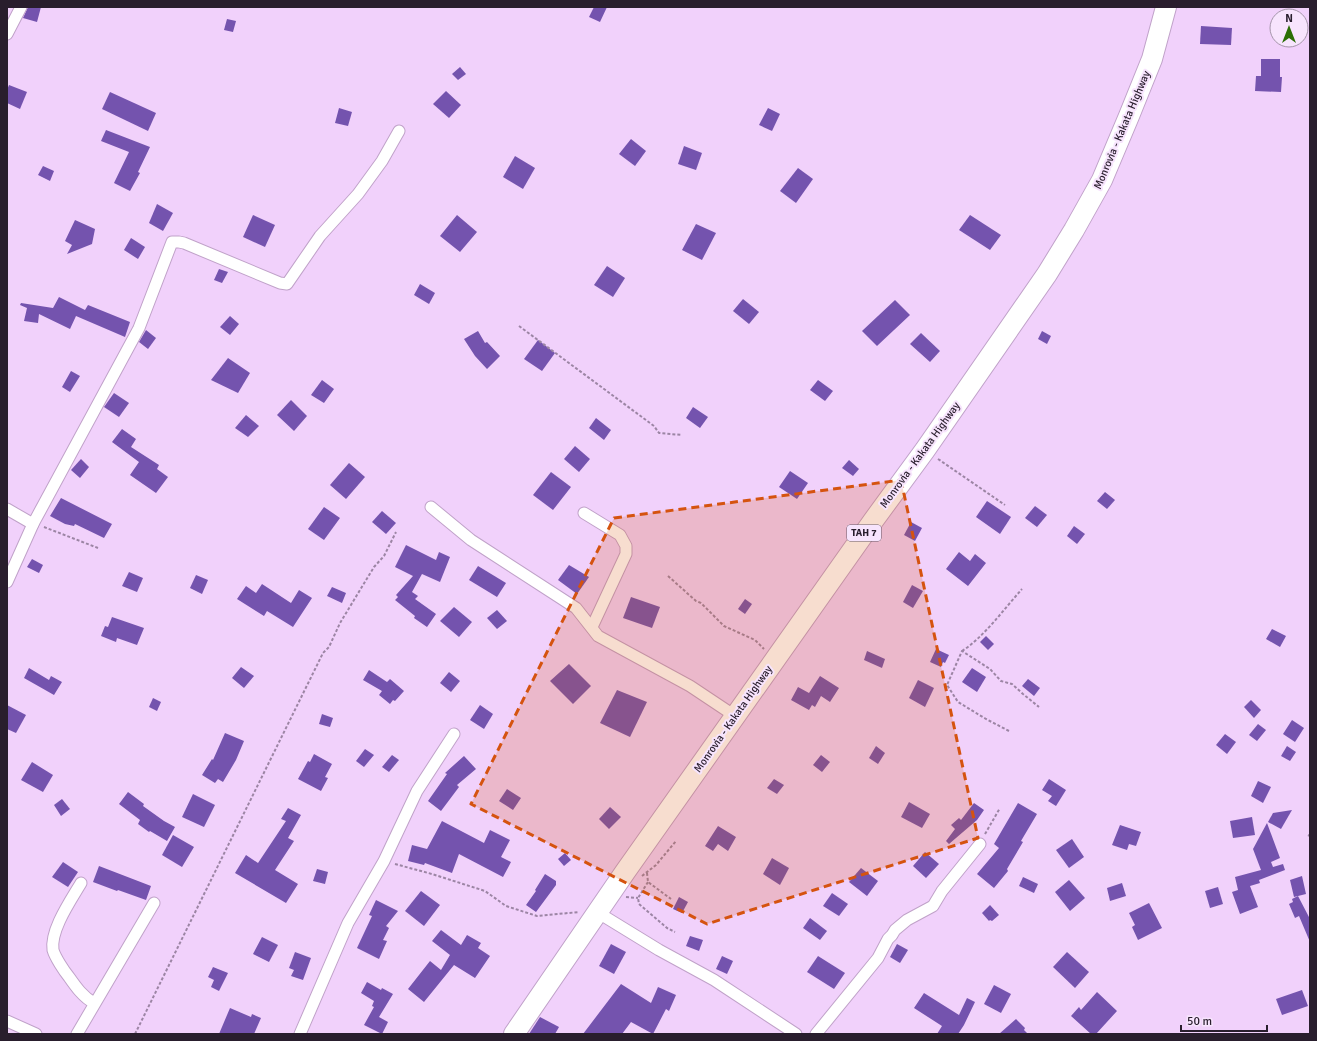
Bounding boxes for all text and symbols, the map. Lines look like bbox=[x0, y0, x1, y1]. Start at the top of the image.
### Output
north arrow bbox=[1269, 8, 1309, 48]
text: N bbox=[1285, 12, 1293, 25]
street label: Monrovia - Kakata Highway bbox=[1091, 68, 1153, 191]
street label: Monrovia - Kakata Highway bbox=[877, 399, 963, 510]
road number: TAH 7 bbox=[847, 525, 881, 541]
street label: Monrovia - Kakata Highway bbox=[691, 662, 775, 775]
scale bar bbox=[1181, 1007, 1267, 1033]
text: 50 m bbox=[1187, 1014, 1212, 1029]

